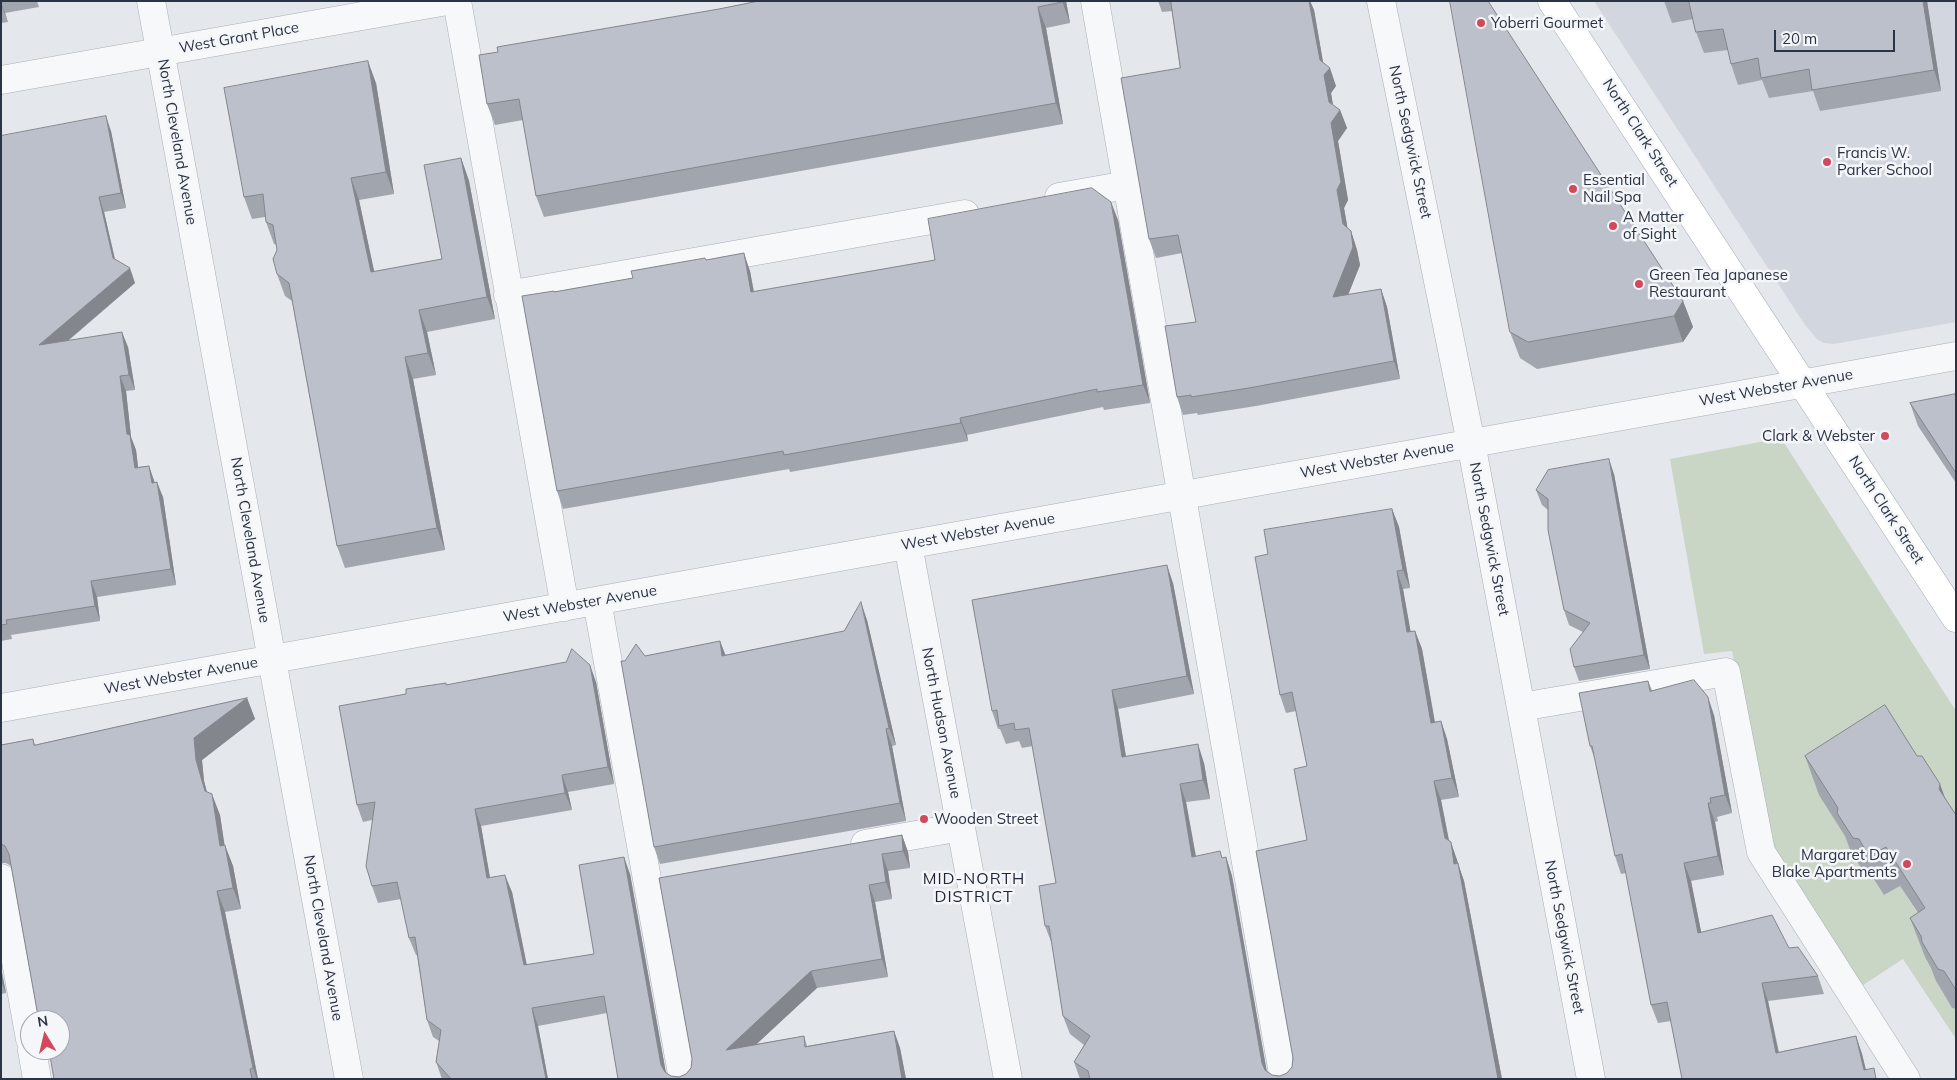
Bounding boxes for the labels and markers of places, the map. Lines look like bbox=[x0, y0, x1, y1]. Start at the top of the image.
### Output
place label: Yoberri Gourmet bbox=[1491, 14, 1603, 32]
marker: Yoberri Gourmet bbox=[1475, 17, 1487, 29]
place label: Francis W. Parker School bbox=[1837, 144, 1932, 179]
marker: Francis W. Parker School bbox=[1821, 156, 1833, 168]
place label: Essential Nail Spa bbox=[1583, 171, 1645, 206]
marker: Essential Nail Spa bbox=[1567, 183, 1579, 195]
place label: A Matter of Sight bbox=[1623, 208, 1684, 243]
marker: A Matter of Sight bbox=[1607, 220, 1619, 232]
place label: Green Tea Japanese Restaurant bbox=[1649, 266, 1788, 301]
marker: Green Tea Japanese Restaurant bbox=[1633, 278, 1645, 290]
place label: Clark & Webster bbox=[1762, 427, 1875, 445]
marker: Clark & Webster bbox=[1879, 430, 1891, 442]
place label: Wooden Street bbox=[934, 810, 1038, 828]
marker: Wooden Street bbox=[918, 813, 930, 825]
place label: Margaret Day Blake Apartments bbox=[1772, 846, 1897, 881]
marker: Margaret Day Blake Apartments bbox=[1901, 858, 1913, 870]

